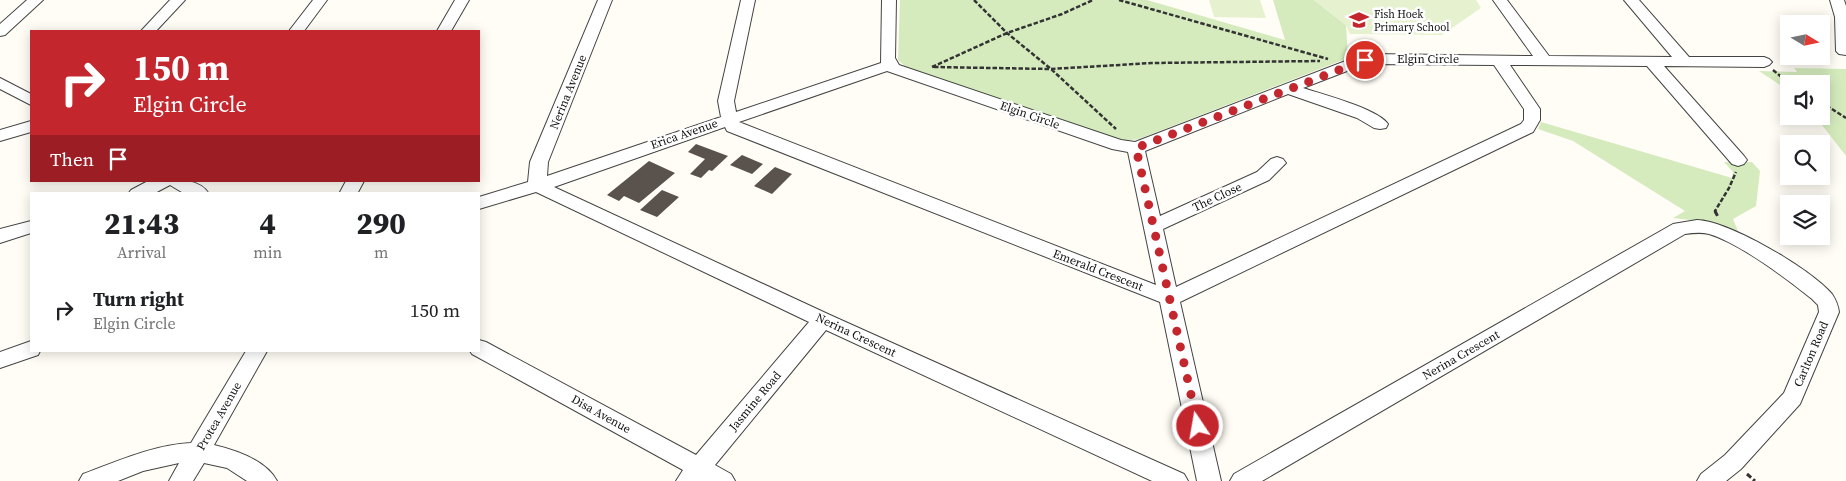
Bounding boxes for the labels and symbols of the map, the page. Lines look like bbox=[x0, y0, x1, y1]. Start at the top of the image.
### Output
place label: Fish Hoek Primary School bbox=[1374, 7, 1449, 35]
school or university icon: Fish Hoek Primary School bbox=[1348, 9, 1370, 31]
north arrow bbox=[1780, 15, 1830, 65]
pin bbox=[1344, 39, 1386, 81]
street label: Elgin Circle bbox=[1397, 51, 1459, 67]
street label: Nerina Avenue bbox=[546, 52, 590, 132]
street label: Elgin Circle bbox=[998, 97, 1062, 133]
street label: Erica Avenue bbox=[648, 115, 720, 153]
street label: The Close bbox=[1190, 179, 1244, 215]
street label: Emerald Crescent bbox=[1051, 245, 1145, 295]
street label: Nerina Crescent bbox=[813, 309, 899, 361]
street label: Carlton Road bbox=[1790, 319, 1832, 389]
street label: Nerina Crescent bbox=[1420, 326, 1503, 384]
street label: Jasmine Road bbox=[725, 368, 785, 435]
street label: Protea Avenue bbox=[193, 379, 245, 453]
street label: Disa Avenue bbox=[568, 391, 634, 437]
position arrow bbox=[1171, 399, 1223, 451]

